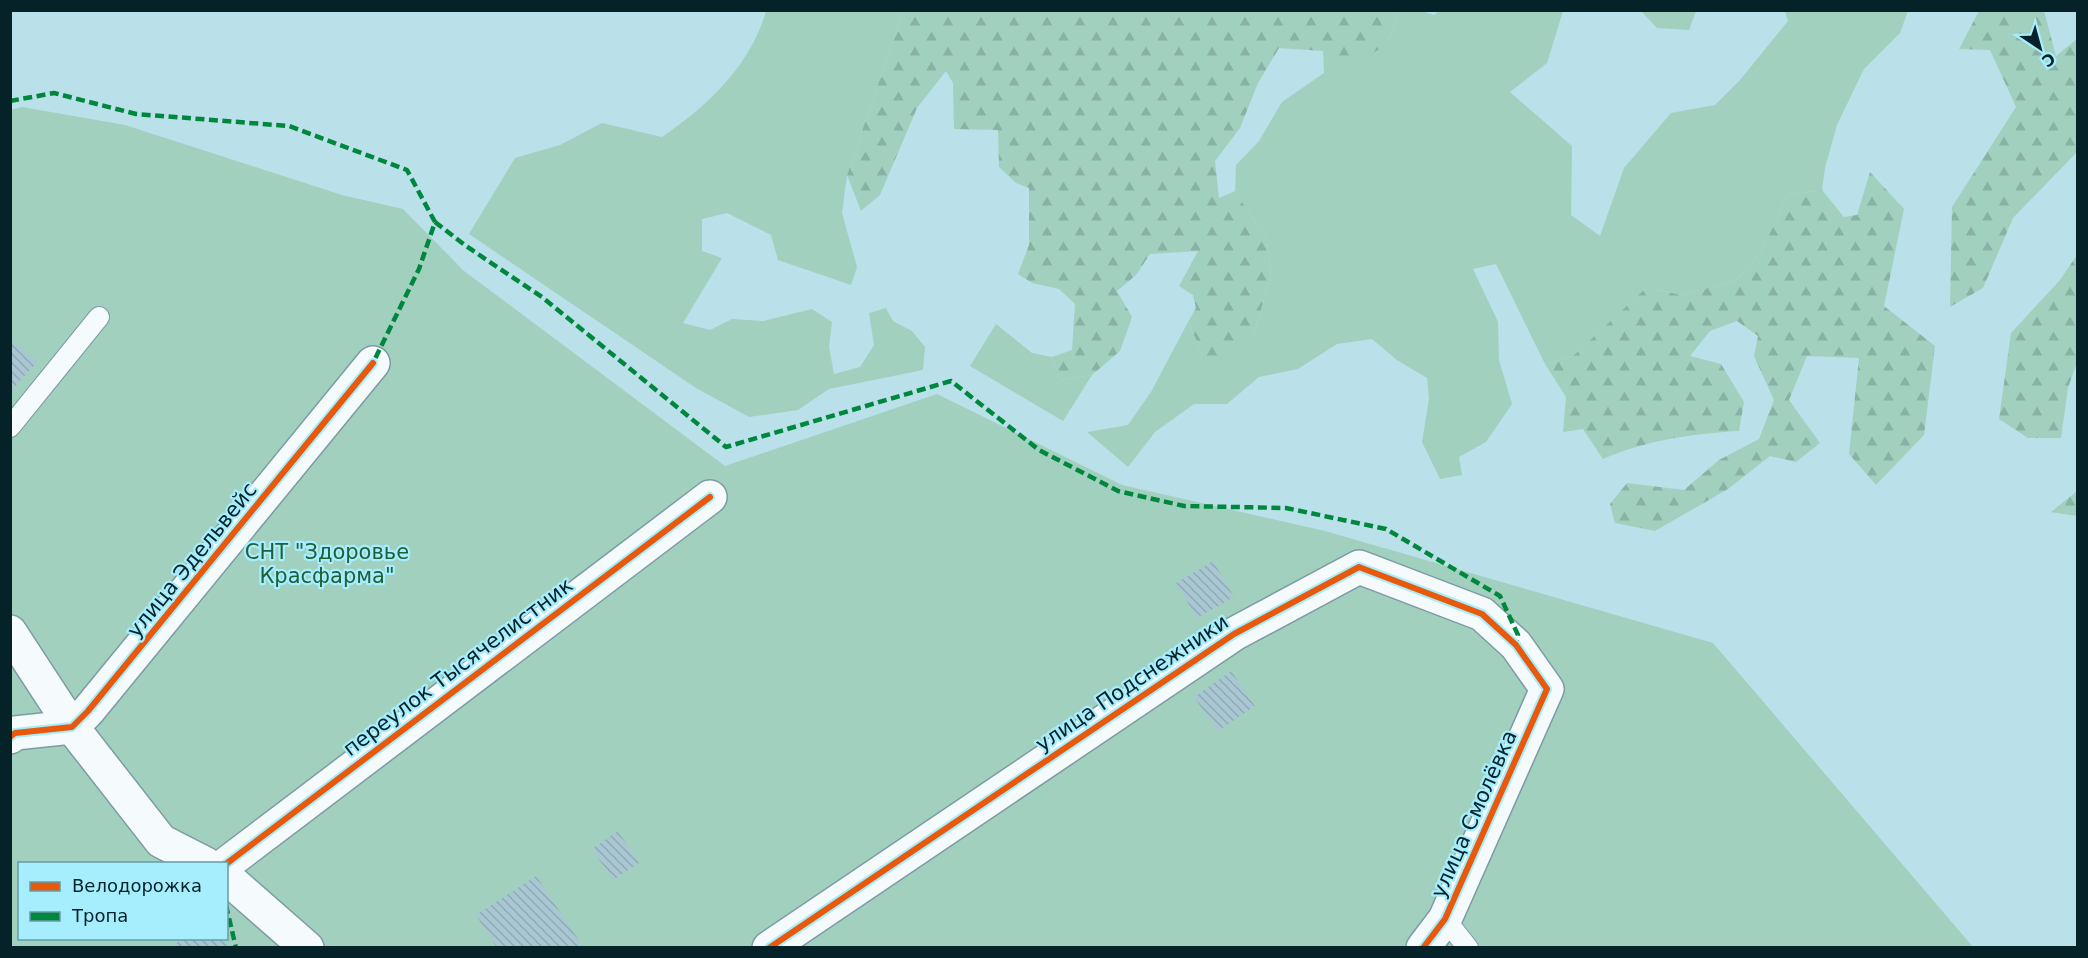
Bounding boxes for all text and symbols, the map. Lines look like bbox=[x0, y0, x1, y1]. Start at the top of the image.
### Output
north arrow bbox=[2010, 18, 2070, 78]
text: С bbox=[2038, 49, 2059, 71]
street label: улица Эдельвейс bbox=[122, 478, 262, 642]
park label: СНТ "Здоровье Красфарма" bbox=[245, 540, 409, 588]
street label: переулок Тысячелистник bbox=[339, 573, 577, 761]
street label: улица Подснежники bbox=[1031, 609, 1233, 757]
street label: улица Смолёвка bbox=[1426, 726, 1522, 902]
legend bbox=[18, 862, 228, 940]
text: Велодорожка bbox=[72, 875, 202, 896]
text: Тропа bbox=[71, 905, 128, 926]

